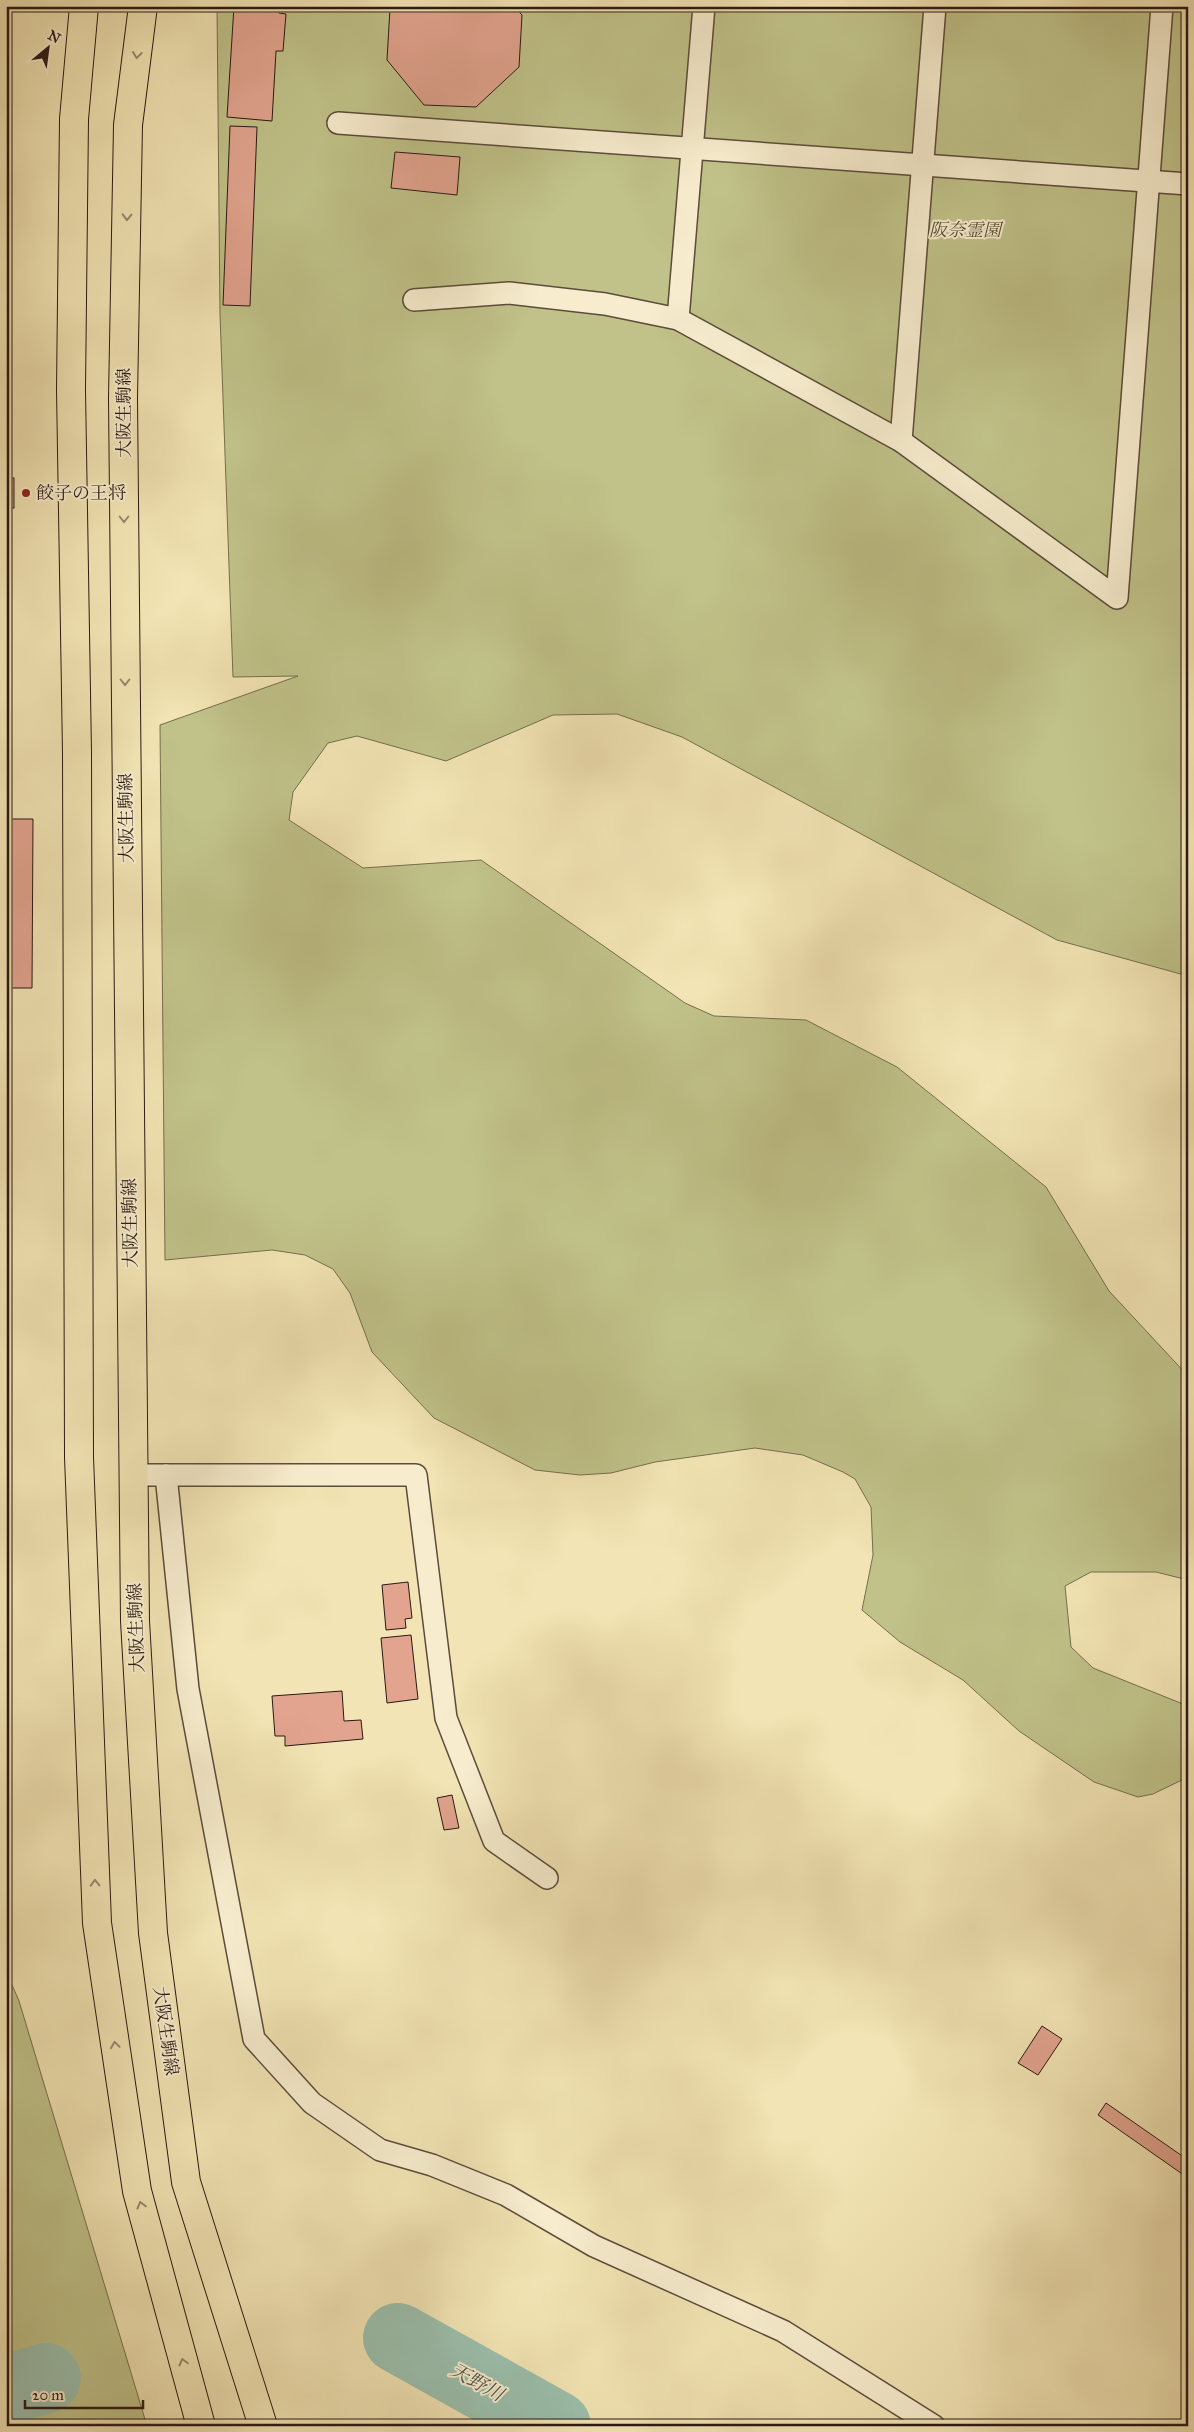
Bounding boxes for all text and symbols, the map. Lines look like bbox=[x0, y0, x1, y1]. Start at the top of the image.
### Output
north arrow bbox=[22, 22, 72, 72]
text: N bbox=[45, 27, 63, 47]
one-way arrow bbox=[132, 51, 143, 59]
one-way arrow bbox=[121, 213, 132, 221]
park label: 阪奈霊園 bbox=[929, 219, 1004, 241]
street label: 大阪生駒線 bbox=[113, 368, 135, 458]
place label: 餃子の王将 bbox=[36, 482, 126, 504]
marker: 餃子の王将 bbox=[20, 487, 32, 499]
one-way arrow bbox=[119, 516, 129, 523]
one-way arrow bbox=[120, 678, 130, 686]
street label: 大阪生駒線 bbox=[114, 773, 138, 863]
street label: 大阪生駒線 bbox=[118, 1178, 142, 1268]
street label: 大阪生駒線 bbox=[123, 1583, 149, 1673]
one-way arrow bbox=[90, 1879, 101, 1887]
street label: 大阪生駒線 bbox=[149, 1985, 183, 2077]
one-way arrow bbox=[110, 2040, 121, 2048]
one-way arrow bbox=[136, 2201, 146, 2210]
one-way arrow bbox=[178, 2357, 189, 2366]
water label: 天野川 bbox=[446, 2358, 509, 2407]
scale bar bbox=[25, 2377, 142, 2409]
text: 20 m bbox=[32, 2386, 64, 2404]

